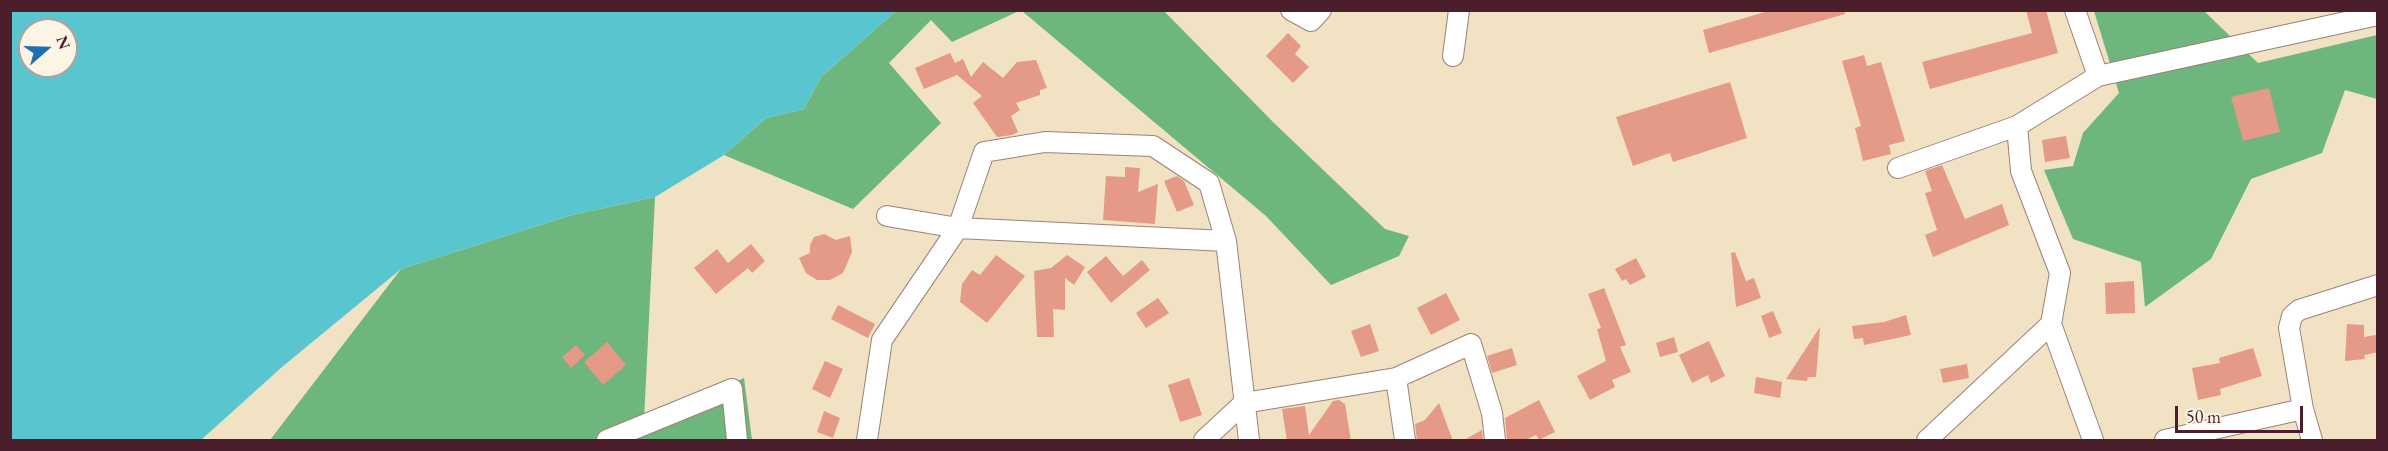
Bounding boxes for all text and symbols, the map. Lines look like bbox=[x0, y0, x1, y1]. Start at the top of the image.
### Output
north arrow bbox=[18, 18, 78, 78]
text: N bbox=[51, 33, 76, 52]
scale bar bbox=[2178, 394, 2306, 432]
text: 50 m bbox=[2186, 405, 2221, 428]

